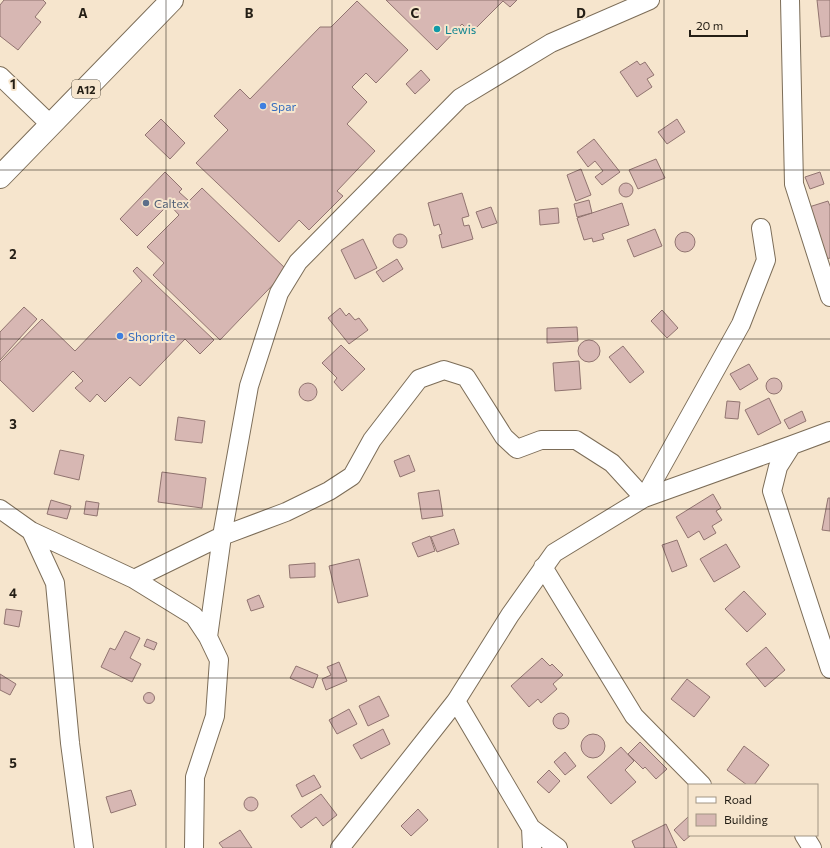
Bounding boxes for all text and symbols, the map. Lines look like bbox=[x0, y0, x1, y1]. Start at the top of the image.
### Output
text: A bbox=[78, 5, 88, 21]
text: B bbox=[245, 5, 254, 21]
text: C bbox=[411, 5, 420, 21]
text: D bbox=[576, 5, 586, 21]
scale bar bbox=[690, 12, 747, 38]
text: 20 m bbox=[696, 18, 723, 32]
place label: Lewis bbox=[445, 22, 476, 36]
marker: Lewis bbox=[432, 24, 442, 34]
text: 1 bbox=[10, 76, 16, 92]
road number: A12 bbox=[72, 80, 100, 98]
place label: Spar bbox=[271, 99, 296, 113]
marker: Spar bbox=[258, 101, 268, 111]
place label: Caltex bbox=[154, 196, 190, 210]
marker: Caltex bbox=[141, 198, 151, 208]
text: 2 bbox=[9, 246, 17, 262]
place label: Shoprite bbox=[128, 329, 175, 343]
marker: Shoprite bbox=[115, 331, 125, 341]
text: 3 bbox=[9, 416, 17, 432]
text: 4 bbox=[9, 585, 17, 601]
text: 5 bbox=[9, 755, 17, 771]
legend bbox=[688, 784, 818, 836]
text: Road bbox=[724, 792, 752, 806]
text: Building bbox=[724, 812, 768, 826]

